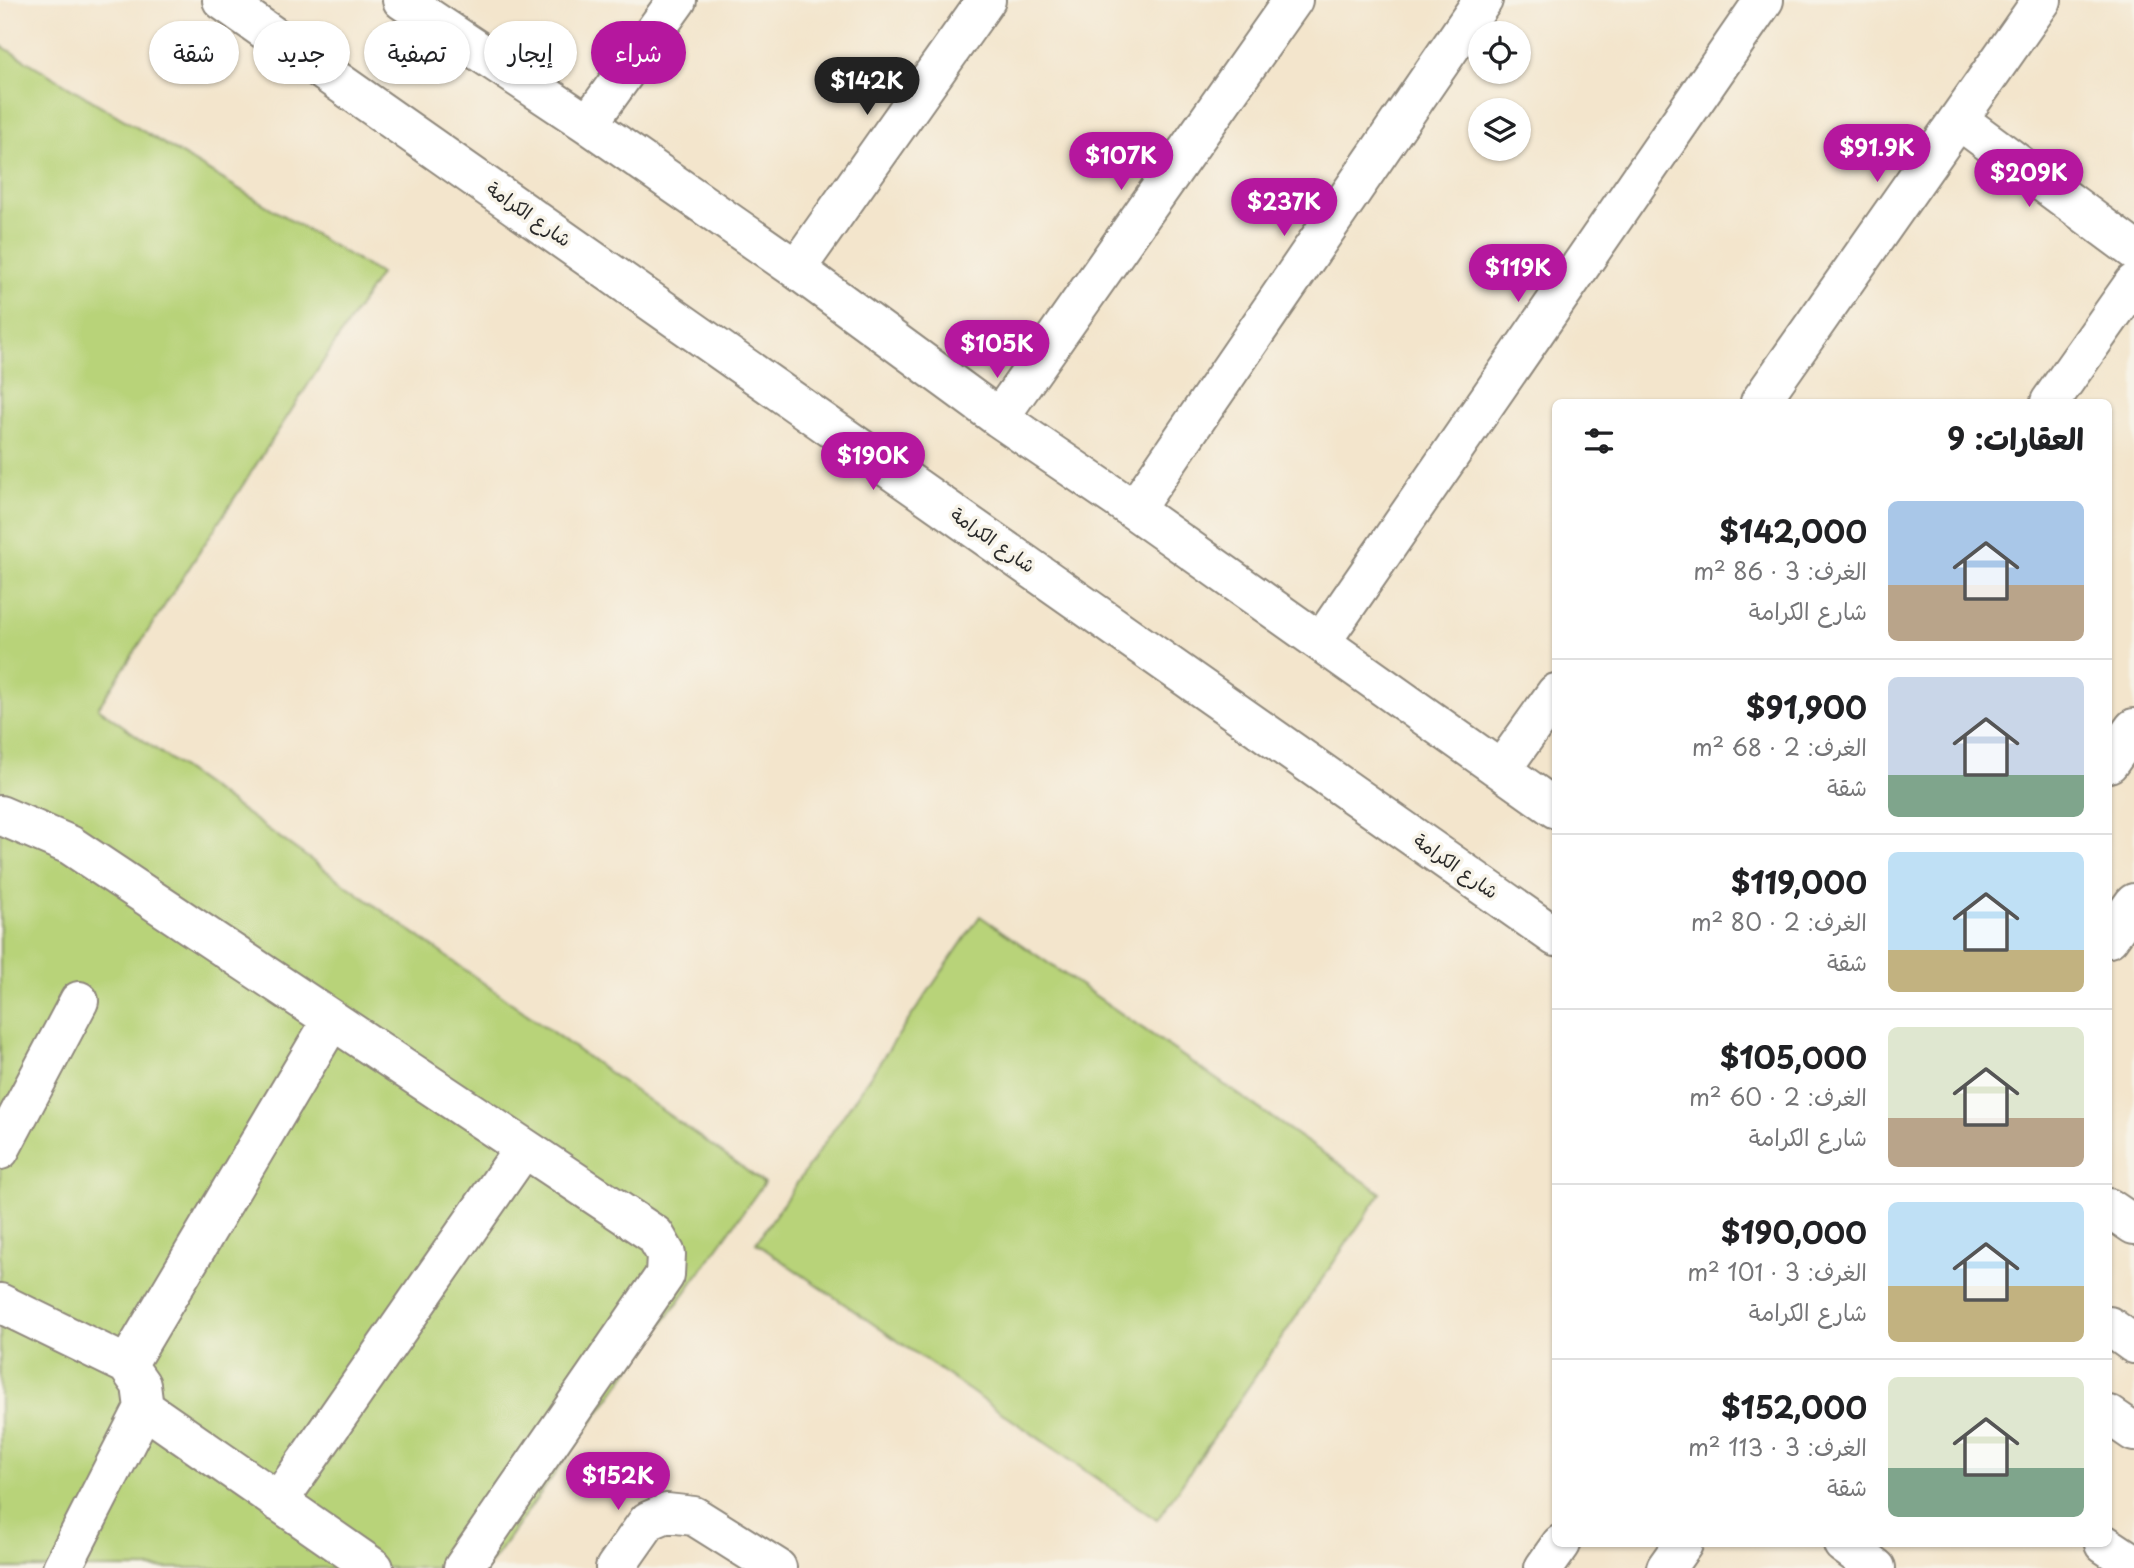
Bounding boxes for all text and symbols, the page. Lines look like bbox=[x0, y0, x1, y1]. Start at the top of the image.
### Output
chip: شقة bbox=[149, 21, 239, 84]
chip: جديد bbox=[253, 21, 350, 84]
chip: تصفية bbox=[364, 21, 470, 84]
chip: إيجار bbox=[484, 21, 577, 84]
chip: شراء bbox=[591, 21, 686, 84]
map controls bbox=[1468, 21, 1531, 161]
button: locate bbox=[1468, 21, 1531, 84]
pin: $142K bbox=[818, 58, 916, 117]
text: $142K bbox=[831, 62, 904, 97]
button: layers bbox=[1468, 98, 1531, 161]
pin: $91.9K bbox=[1820, 124, 1934, 184]
text: $91.9K bbox=[1839, 129, 1915, 164]
pin: $107K bbox=[1072, 132, 1170, 192]
text: $107K bbox=[1085, 137, 1157, 172]
pin: $209K bbox=[1980, 150, 2078, 209]
text: $209K bbox=[1990, 154, 2068, 189]
street label: شارع الكرامة bbox=[481, 174, 578, 253]
pin: $237K bbox=[1235, 178, 1333, 238]
text: $237K bbox=[1247, 183, 1321, 218]
pin: $119K bbox=[1469, 244, 1567, 304]
text: $119K bbox=[1485, 249, 1551, 284]
pin: $105K bbox=[948, 320, 1046, 380]
text: $105K bbox=[960, 325, 1034, 360]
text: العقارات: 9 bbox=[1947, 415, 2084, 460]
icon: filters bbox=[1580, 422, 1618, 460]
pin: $190K bbox=[824, 433, 922, 492]
text: $190K bbox=[837, 437, 909, 472]
street label: شارع الكرامة bbox=[945, 500, 1042, 579]
text: $142,000 bbox=[1720, 508, 1867, 553]
icon: home bbox=[1944, 529, 2028, 613]
text: الغرف: 3 · 86 m² bbox=[1693, 553, 1867, 588]
text: شارع الكرامة bbox=[1749, 593, 1867, 628]
text: $91,900 bbox=[1746, 684, 1867, 729]
icon: home bbox=[1944, 705, 2028, 789]
text: الغرف: 2 · 68 m² bbox=[1692, 729, 1867, 764]
text: شقة bbox=[1827, 769, 1867, 804]
street label: شارع الكرامة bbox=[1408, 826, 1505, 905]
text: $119,000 bbox=[1731, 859, 1867, 904]
icon: home bbox=[1944, 880, 2028, 964]
text: الغرف: 2 · 80 m² bbox=[1691, 904, 1867, 939]
text: شقة bbox=[1827, 944, 1867, 979]
text: $105,000 bbox=[1720, 1034, 1867, 1079]
icon: home bbox=[1944, 1055, 2028, 1139]
text: الغرف: 2 · 60 m² bbox=[1689, 1079, 1867, 1114]
text: شارع الكرامة bbox=[1749, 1119, 1867, 1154]
text: $190,000 bbox=[1721, 1209, 1867, 1254]
icon: home bbox=[1944, 1230, 2028, 1314]
text: الغرف: 3 · 101 m² bbox=[1687, 1254, 1867, 1289]
text: شارع الكرامة bbox=[1749, 1294, 1867, 1329]
text: $152,000 bbox=[1721, 1384, 1867, 1429]
icon: home bbox=[1944, 1405, 2028, 1489]
text: الغرف: 3 · 113 m² bbox=[1688, 1429, 1867, 1464]
pin: $152K bbox=[569, 1452, 667, 1512]
text: $152K bbox=[582, 1457, 654, 1492]
text: شقة bbox=[1827, 1469, 1867, 1504]

